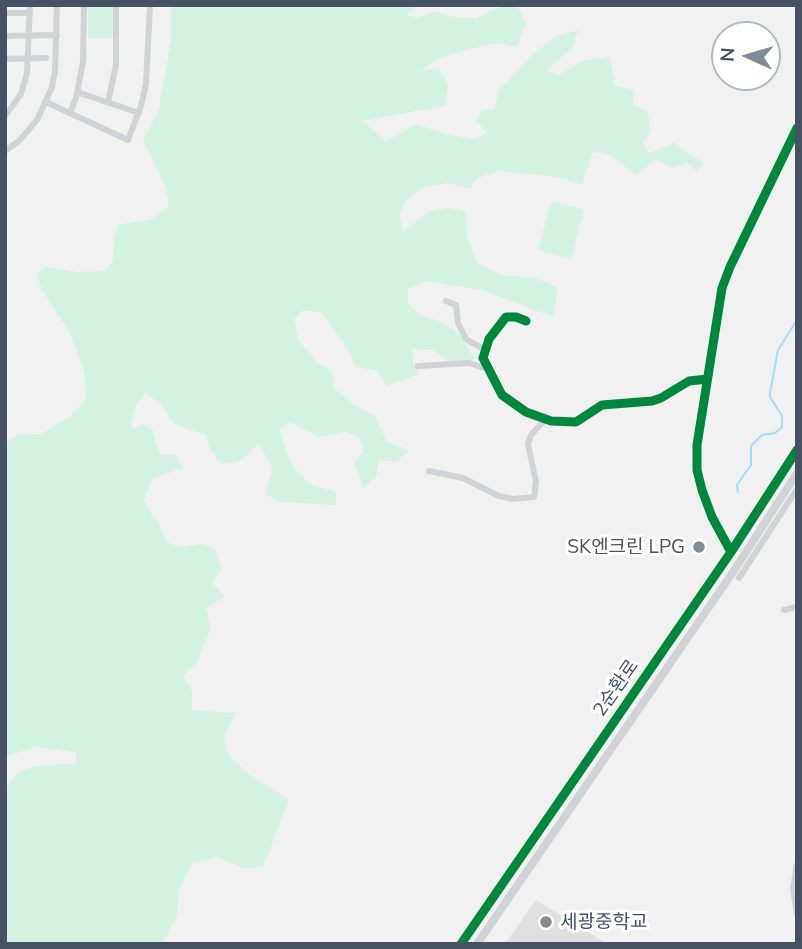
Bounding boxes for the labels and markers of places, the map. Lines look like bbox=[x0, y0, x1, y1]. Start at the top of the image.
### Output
place label: SK엔크린 LPG bbox=[567, 536, 685, 558]
marker: SK엔크린 LPG bbox=[691, 539, 707, 555]
place label: 세광중학교 bbox=[560, 911, 647, 933]
marker: 세광중학교 bbox=[538, 914, 554, 930]

